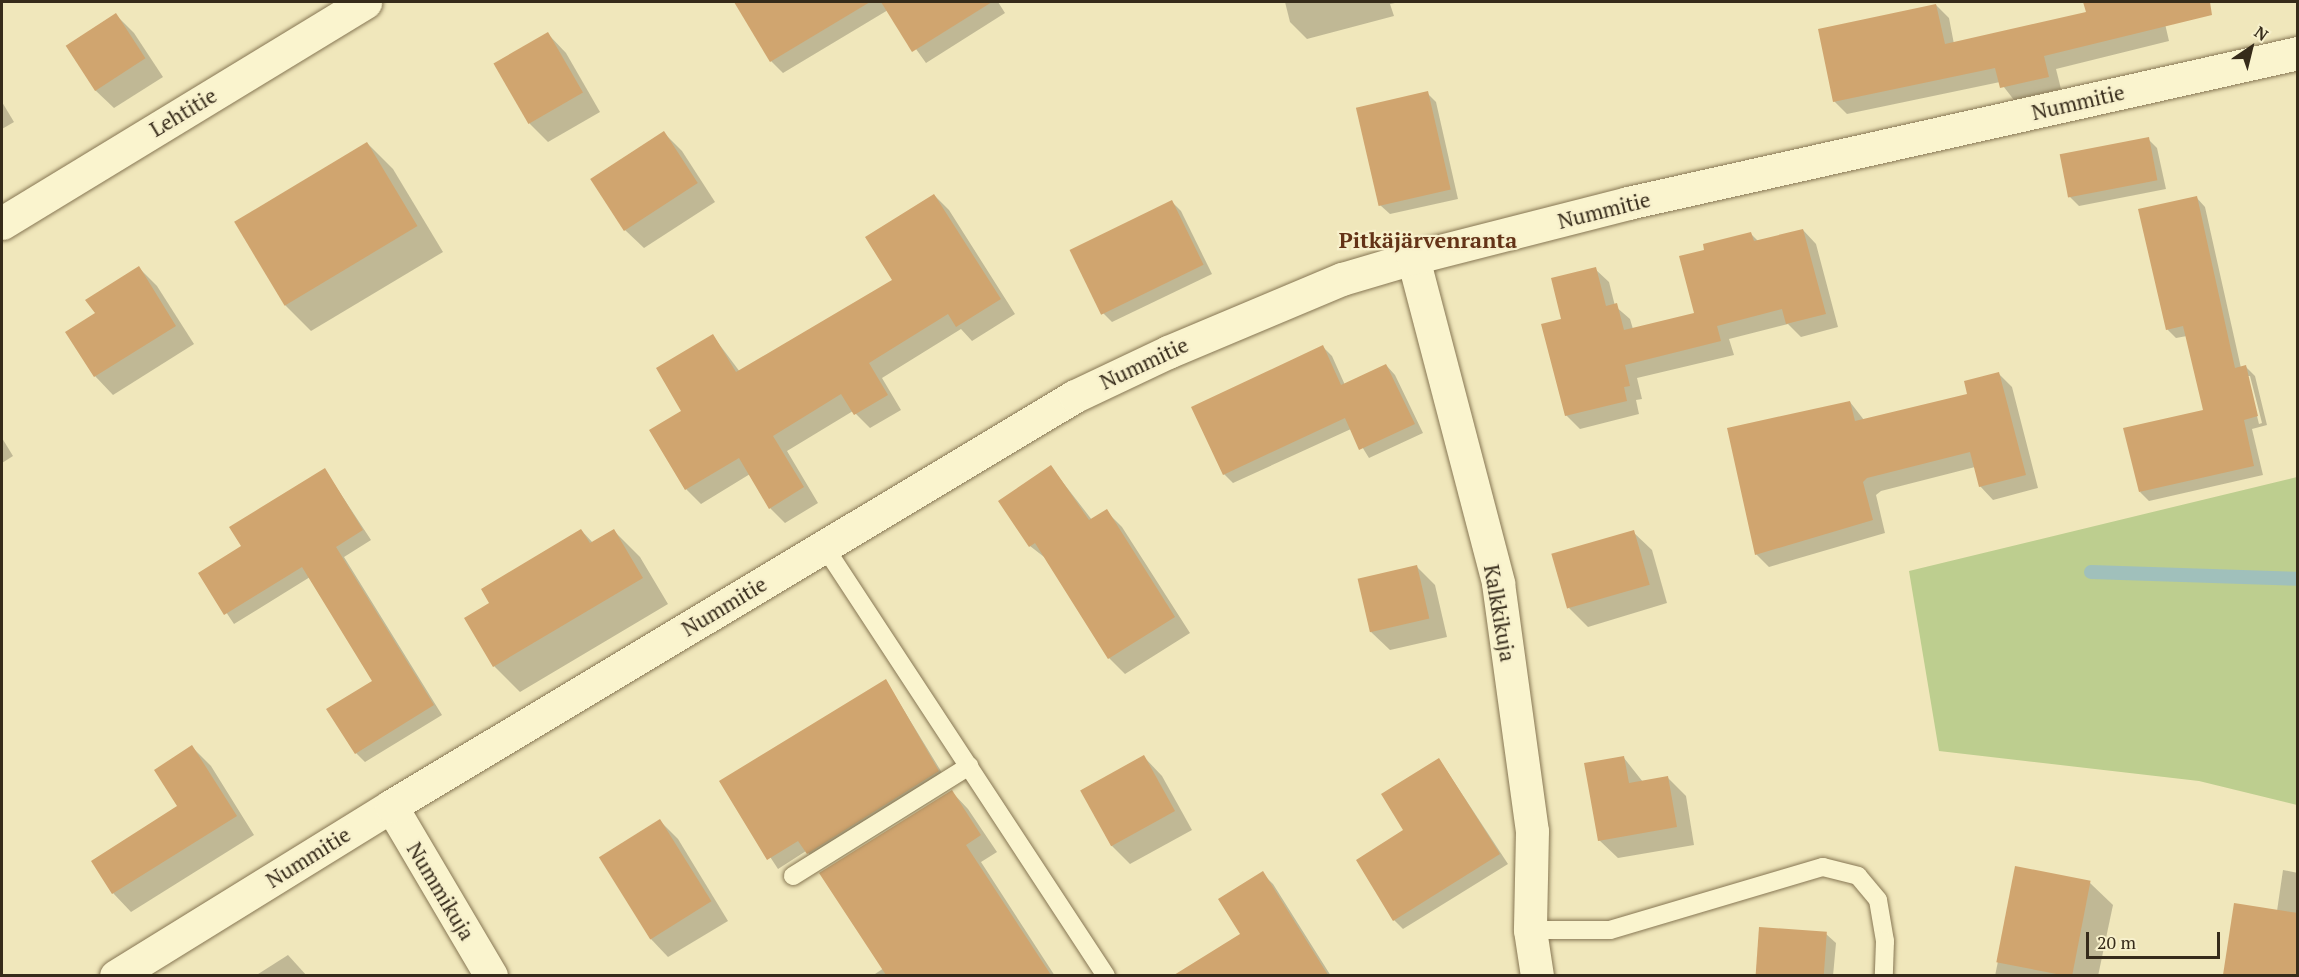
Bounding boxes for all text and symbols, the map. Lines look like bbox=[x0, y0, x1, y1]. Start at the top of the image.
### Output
north arrow bbox=[2221, 18, 2281, 78]
text: N bbox=[2250, 21, 2273, 46]
street label: Nummitie bbox=[2029, 79, 2127, 125]
street label: Lehtitie bbox=[145, 82, 221, 142]
street label: Nummitie bbox=[1555, 186, 1653, 234]
district label: Pitkäjärvenranta bbox=[1339, 227, 1517, 253]
street label: Nummitie bbox=[1096, 332, 1192, 394]
street label: Kalkkikuja bbox=[1479, 563, 1521, 663]
street label: Nummitie bbox=[677, 571, 771, 641]
street label: Nummitie bbox=[261, 821, 355, 893]
street label: Nummikuja bbox=[402, 838, 480, 944]
scale bar bbox=[2089, 920, 2222, 958]
text: 20 m bbox=[2097, 930, 2136, 954]

